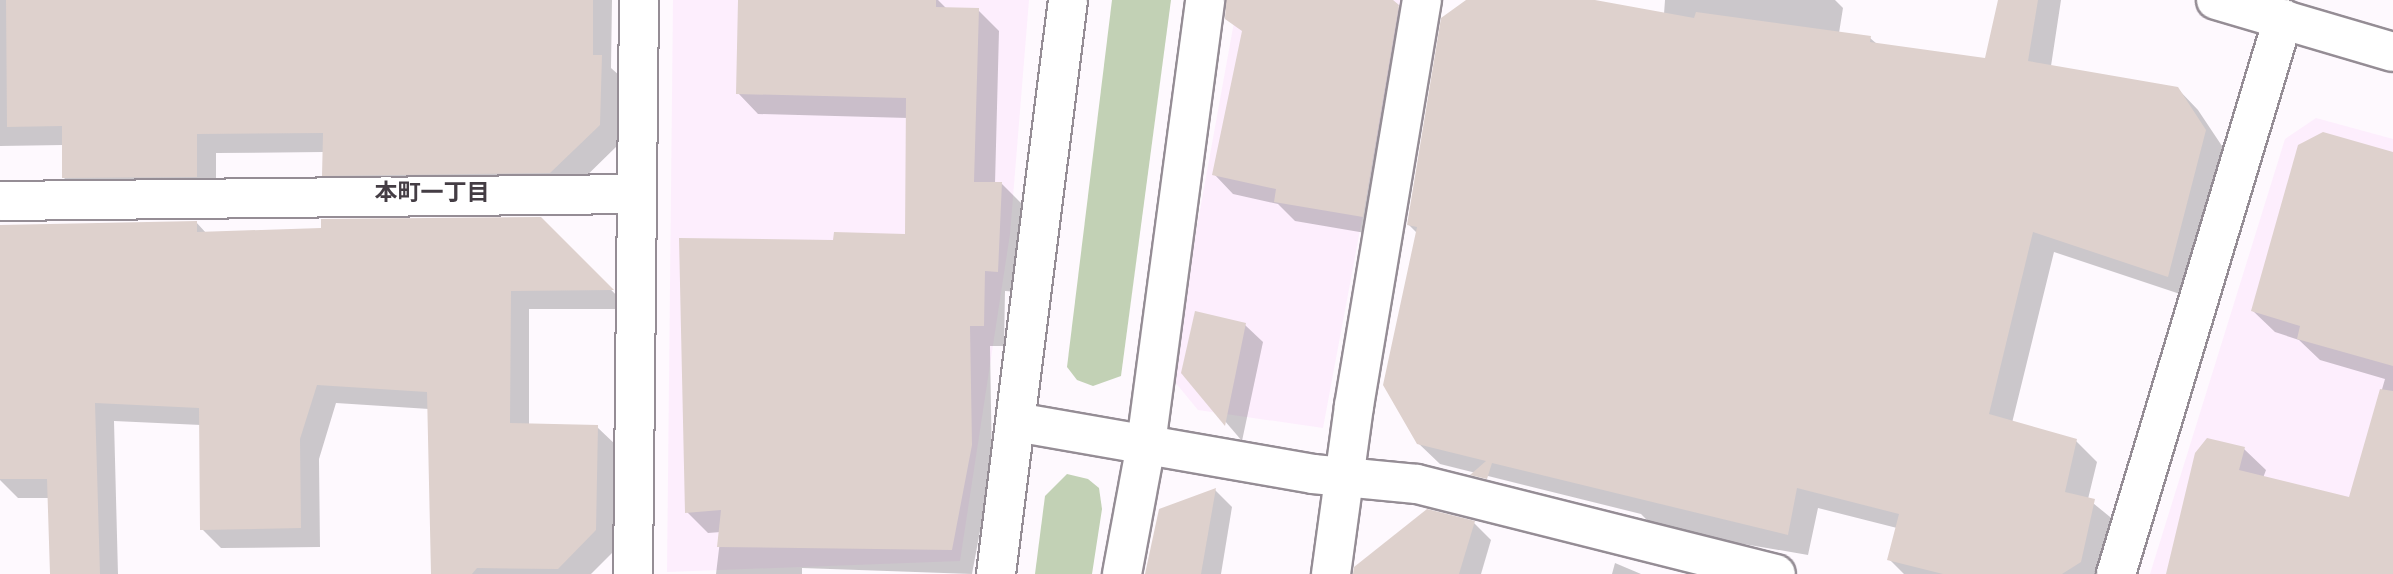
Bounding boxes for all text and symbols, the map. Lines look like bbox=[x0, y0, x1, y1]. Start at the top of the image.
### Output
district label: 本町一丁目 bbox=[375, 178, 489, 206]

